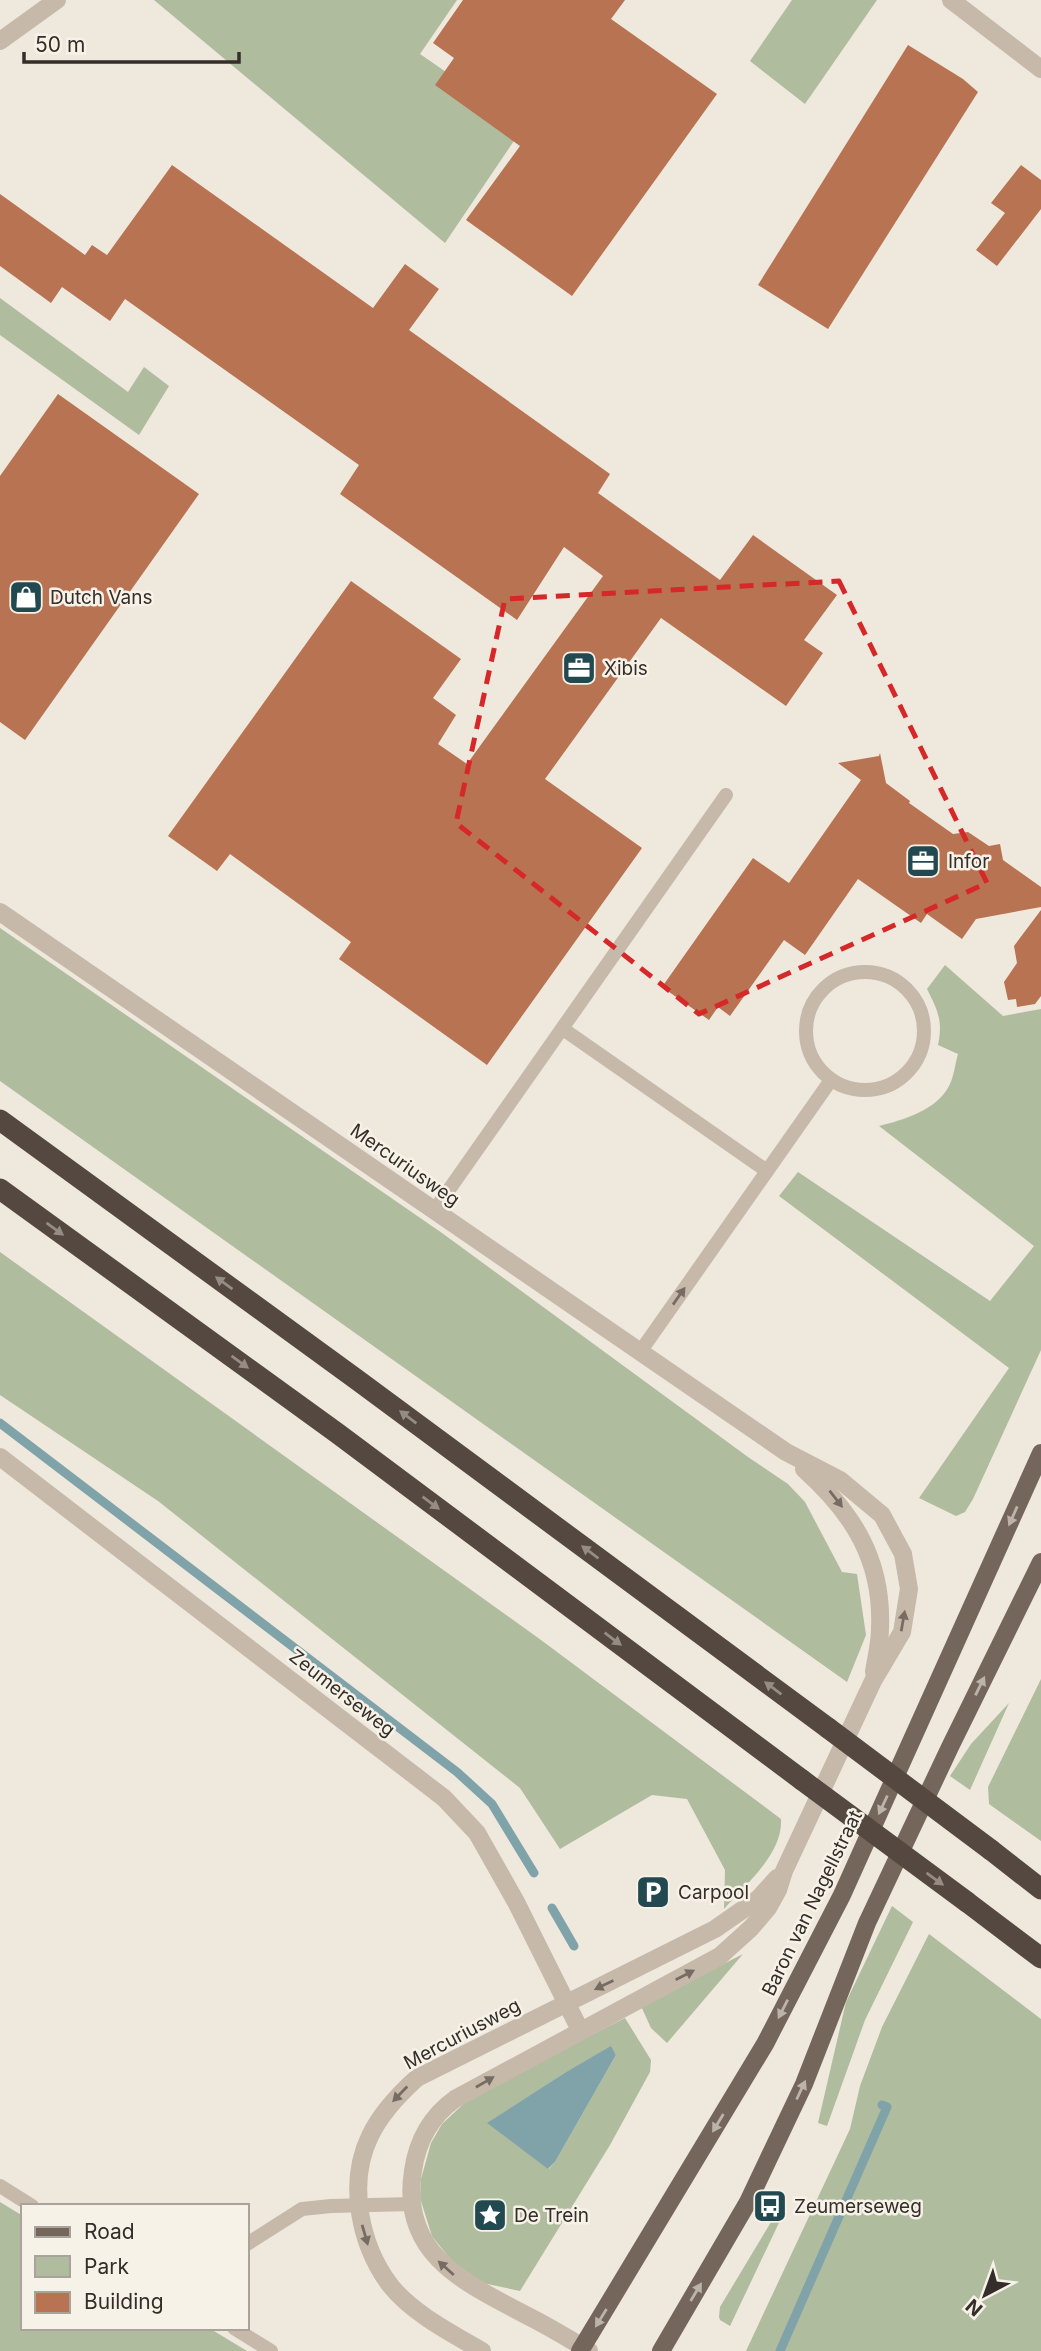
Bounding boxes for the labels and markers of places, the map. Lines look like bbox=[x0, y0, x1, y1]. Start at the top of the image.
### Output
shop icon: Dutch Vans bbox=[7, 578, 45, 616]
place label: Dutch Vans bbox=[50, 586, 152, 609]
office icon: Xibis bbox=[560, 649, 598, 687]
place label: Xibis bbox=[604, 657, 648, 680]
office icon: Infor bbox=[904, 842, 942, 880]
place label: Infor bbox=[948, 850, 989, 873]
parking icon: Carpool bbox=[634, 1873, 672, 1911]
place label: Carpool bbox=[678, 1881, 749, 1904]
bus stop icon: Zeumerseweg bbox=[751, 2187, 789, 2225]
place label: Zeumerseweg bbox=[794, 2195, 922, 2218]
place icon: De Trein bbox=[471, 2196, 509, 2234]
place label: De Trein bbox=[514, 2204, 589, 2227]

